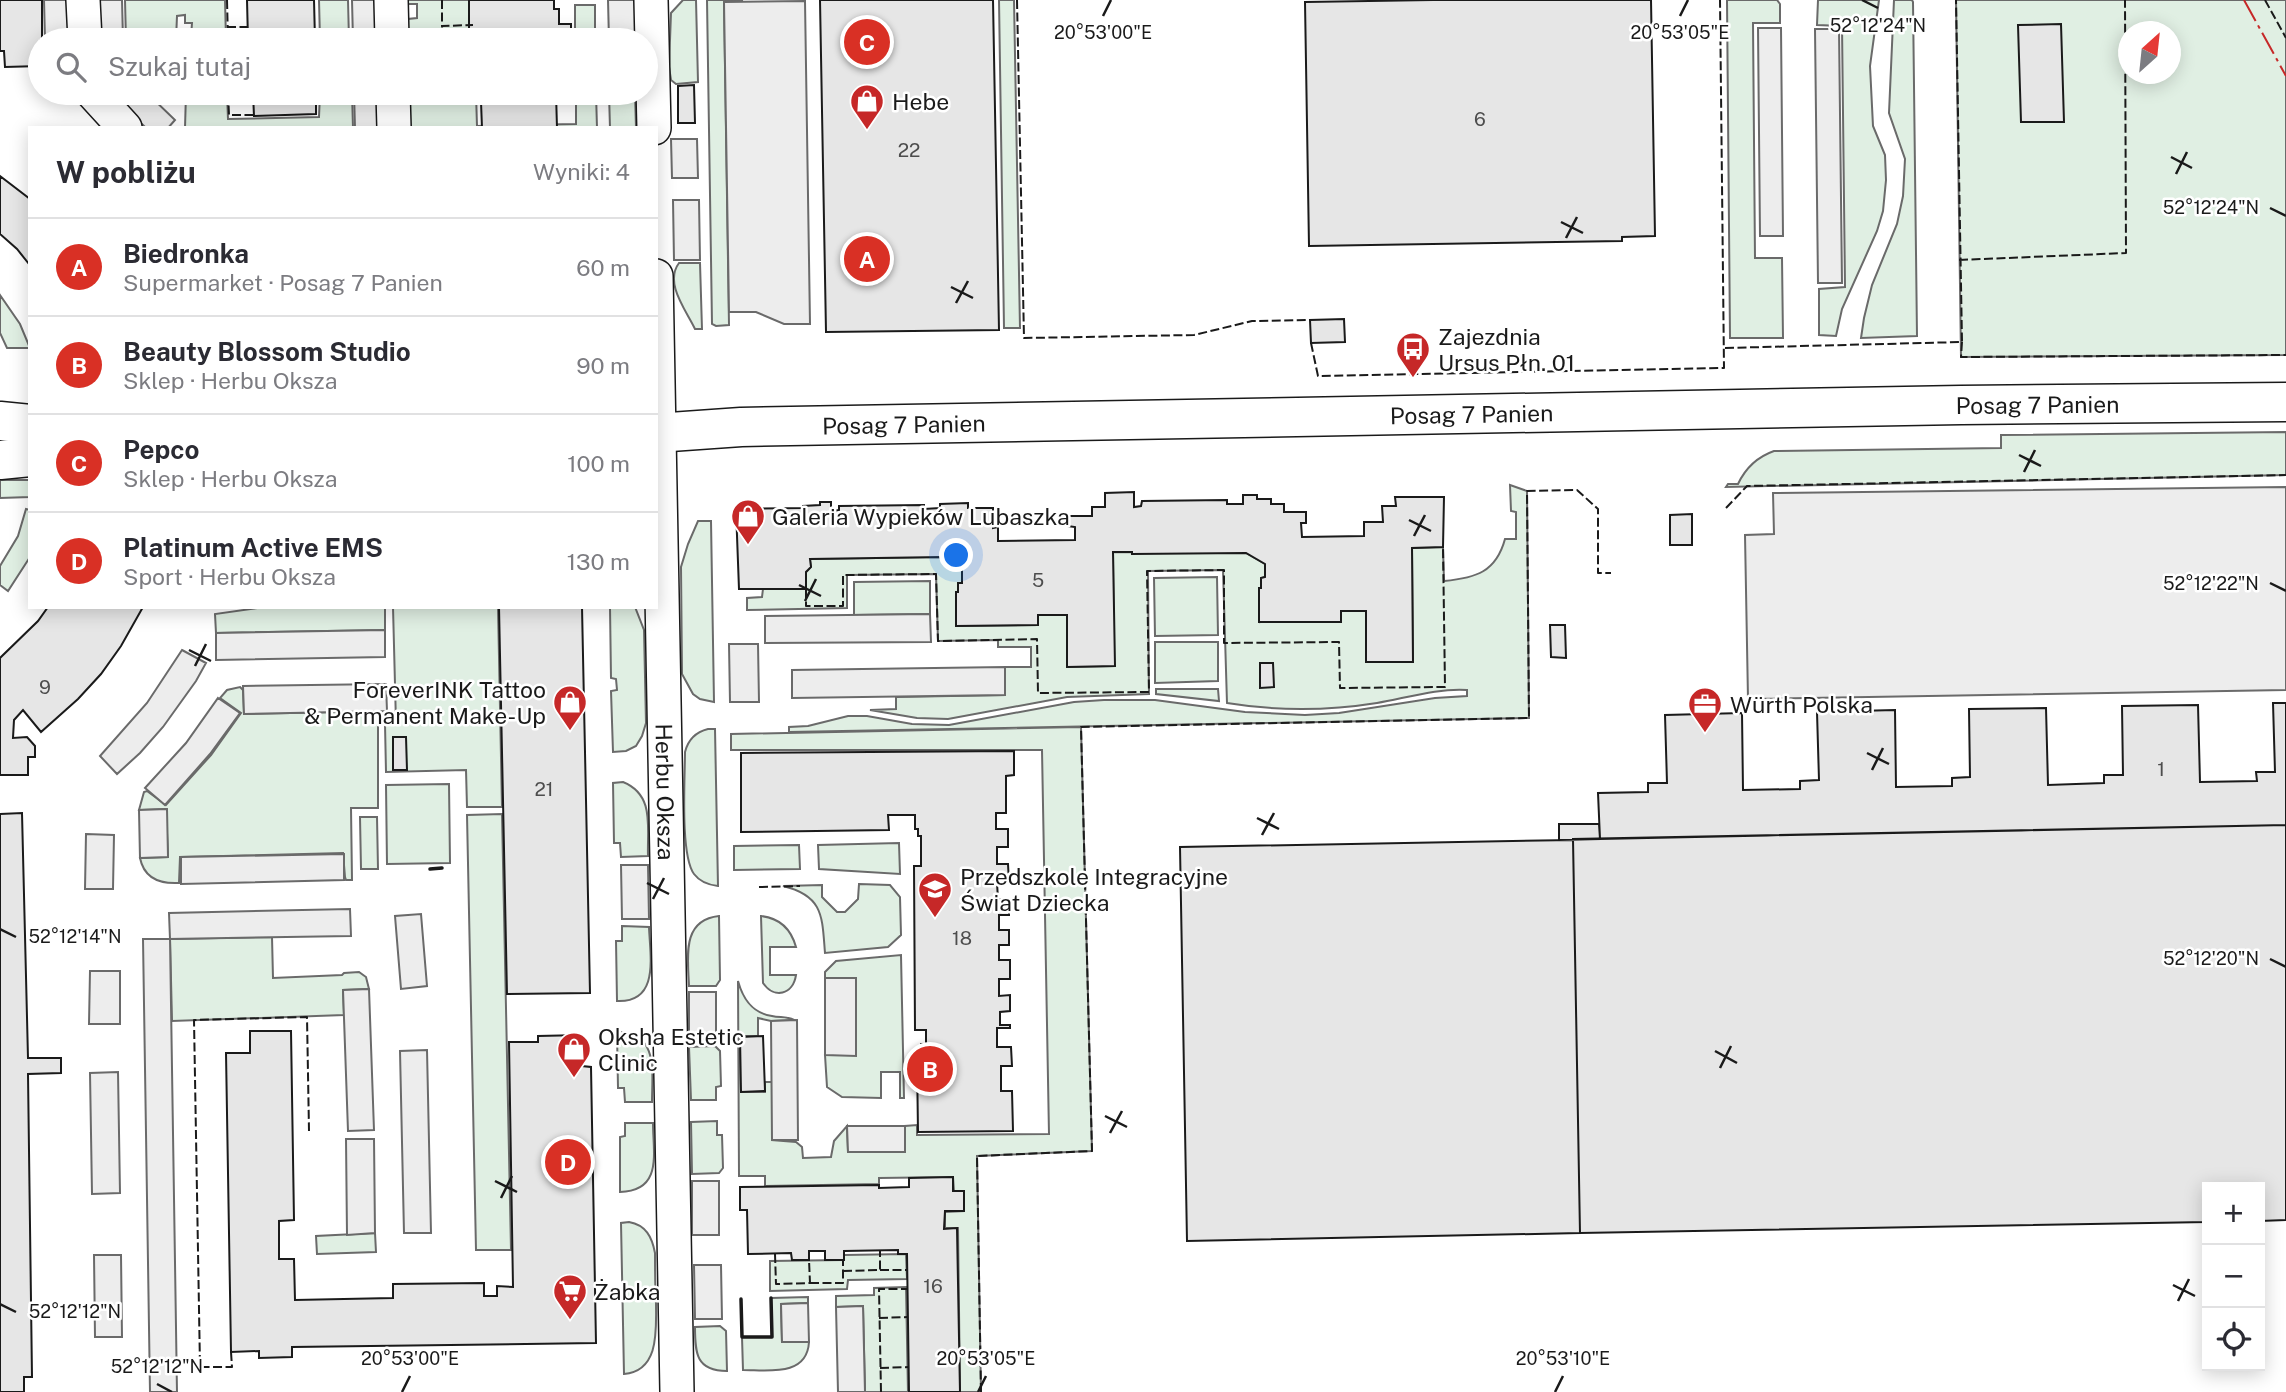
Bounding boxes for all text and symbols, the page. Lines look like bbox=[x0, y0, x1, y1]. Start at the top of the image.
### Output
text: 52°12'24"N bbox=[1830, 15, 1926, 36]
pin: C bbox=[844, 16, 890, 68]
north arrow bbox=[2118, 21, 2181, 84]
text: 20°53'00"E bbox=[1054, 22, 1152, 43]
text: 20°53'05"E bbox=[1631, 22, 1729, 43]
search box bbox=[28, 28, 658, 105]
icon: search bbox=[52, 48, 90, 86]
text: Szukaj tutaj bbox=[108, 51, 251, 82]
shop icon: Hebe bbox=[848, 82, 886, 131]
place label: Hebe bbox=[892, 88, 949, 115]
house number: 6 bbox=[1474, 108, 1486, 130]
house number: 22 bbox=[898, 139, 920, 161]
text: W pobliżu bbox=[56, 154, 196, 190]
text: Wyniki: 4 bbox=[533, 158, 630, 185]
text: 52°12'24"N bbox=[2163, 197, 2259, 218]
pin: A bbox=[844, 233, 890, 285]
text: Biedronka bbox=[123, 238, 249, 269]
text: A bbox=[71, 254, 87, 281]
text: 60 m bbox=[576, 254, 630, 281]
text: Supermarket · Posag 7 Panien bbox=[123, 269, 443, 296]
place label: Zajezdnia Ursus Płn. 01 bbox=[1438, 323, 1575, 376]
bus stop icon: Zajezdnia Ursus Płn. 01 bbox=[1394, 330, 1432, 379]
text: Beauty Blossom Studio bbox=[123, 336, 411, 367]
text: B bbox=[71, 352, 87, 379]
text: 90 m bbox=[576, 352, 630, 379]
text: Sklep · Herbu Oksza bbox=[123, 367, 338, 394]
street label: Posag 7 Panien bbox=[1956, 390, 2120, 419]
street label: Posag 7 Panien bbox=[1390, 399, 1554, 429]
street label: Posag 7 Panien bbox=[822, 409, 986, 439]
text: Pepco bbox=[123, 434, 199, 465]
text: C bbox=[71, 450, 87, 477]
text: 100 m bbox=[567, 450, 630, 477]
text: Sklep · Herbu Oksza bbox=[123, 465, 338, 492]
shop icon: Galeria Wypieków Lubaszka bbox=[729, 497, 767, 546]
place label: Galeria Wypieków Lubaszka bbox=[772, 503, 1070, 530]
text: Platinum Active EMS bbox=[123, 532, 383, 563]
your location bbox=[939, 538, 973, 572]
text: D bbox=[71, 548, 87, 575]
text: 130 m bbox=[567, 548, 630, 575]
text: Sport · Herbu Oksza bbox=[123, 563, 336, 590]
house number: 5 bbox=[1032, 569, 1044, 591]
text: 52°12'22"N bbox=[2163, 573, 2259, 594]
house number: 9 bbox=[39, 676, 51, 698]
place label: ForeverINK Tattoo & Permanent Make-Up bbox=[304, 676, 546, 729]
shop icon: ForeverINK Tattoo & Permanent Make-Up bbox=[551, 683, 589, 732]
office icon: Würth Polska bbox=[1686, 685, 1724, 734]
place label: Würth Polska bbox=[1730, 691, 1873, 718]
street label: Herbu Oksza bbox=[651, 723, 680, 861]
house number: 1 bbox=[2157, 758, 2165, 780]
house number: 21 bbox=[534, 778, 554, 800]
place label: Przedszkole Integracyjne Świat Dziecka bbox=[960, 863, 1228, 916]
school or university icon: Przedszkole Integracyjne Świat Dziecka bbox=[916, 870, 954, 919]
text: 52°12'14"N bbox=[29, 926, 121, 947]
house number: 18 bbox=[952, 927, 972, 949]
text: 52°12'20"N bbox=[2163, 948, 2259, 969]
place label: Oksha Estetic Clinic bbox=[598, 1023, 744, 1076]
shop icon: Oksha Estetic Clinic bbox=[555, 1030, 593, 1079]
pin: B bbox=[907, 1043, 953, 1095]
pin: D bbox=[545, 1136, 591, 1188]
map controls bbox=[2202, 1182, 2265, 1371]
button: + bbox=[2202, 1182, 2265, 1245]
button: − bbox=[2202, 1245, 2265, 1308]
supermarket icon: Żabka bbox=[551, 1272, 589, 1321]
house number: 16 bbox=[923, 1275, 943, 1297]
place label: Żabka bbox=[594, 1278, 661, 1305]
text: 52°12'12"N bbox=[29, 1301, 121, 1322]
button: locate bbox=[2202, 1308, 2265, 1371]
text: 20°53'00"E bbox=[361, 1348, 459, 1369]
text: 20°53'05"E bbox=[937, 1348, 1035, 1369]
text: 20°53'10"E bbox=[1516, 1348, 1610, 1369]
text: 52°12'12"N bbox=[111, 1356, 203, 1377]

